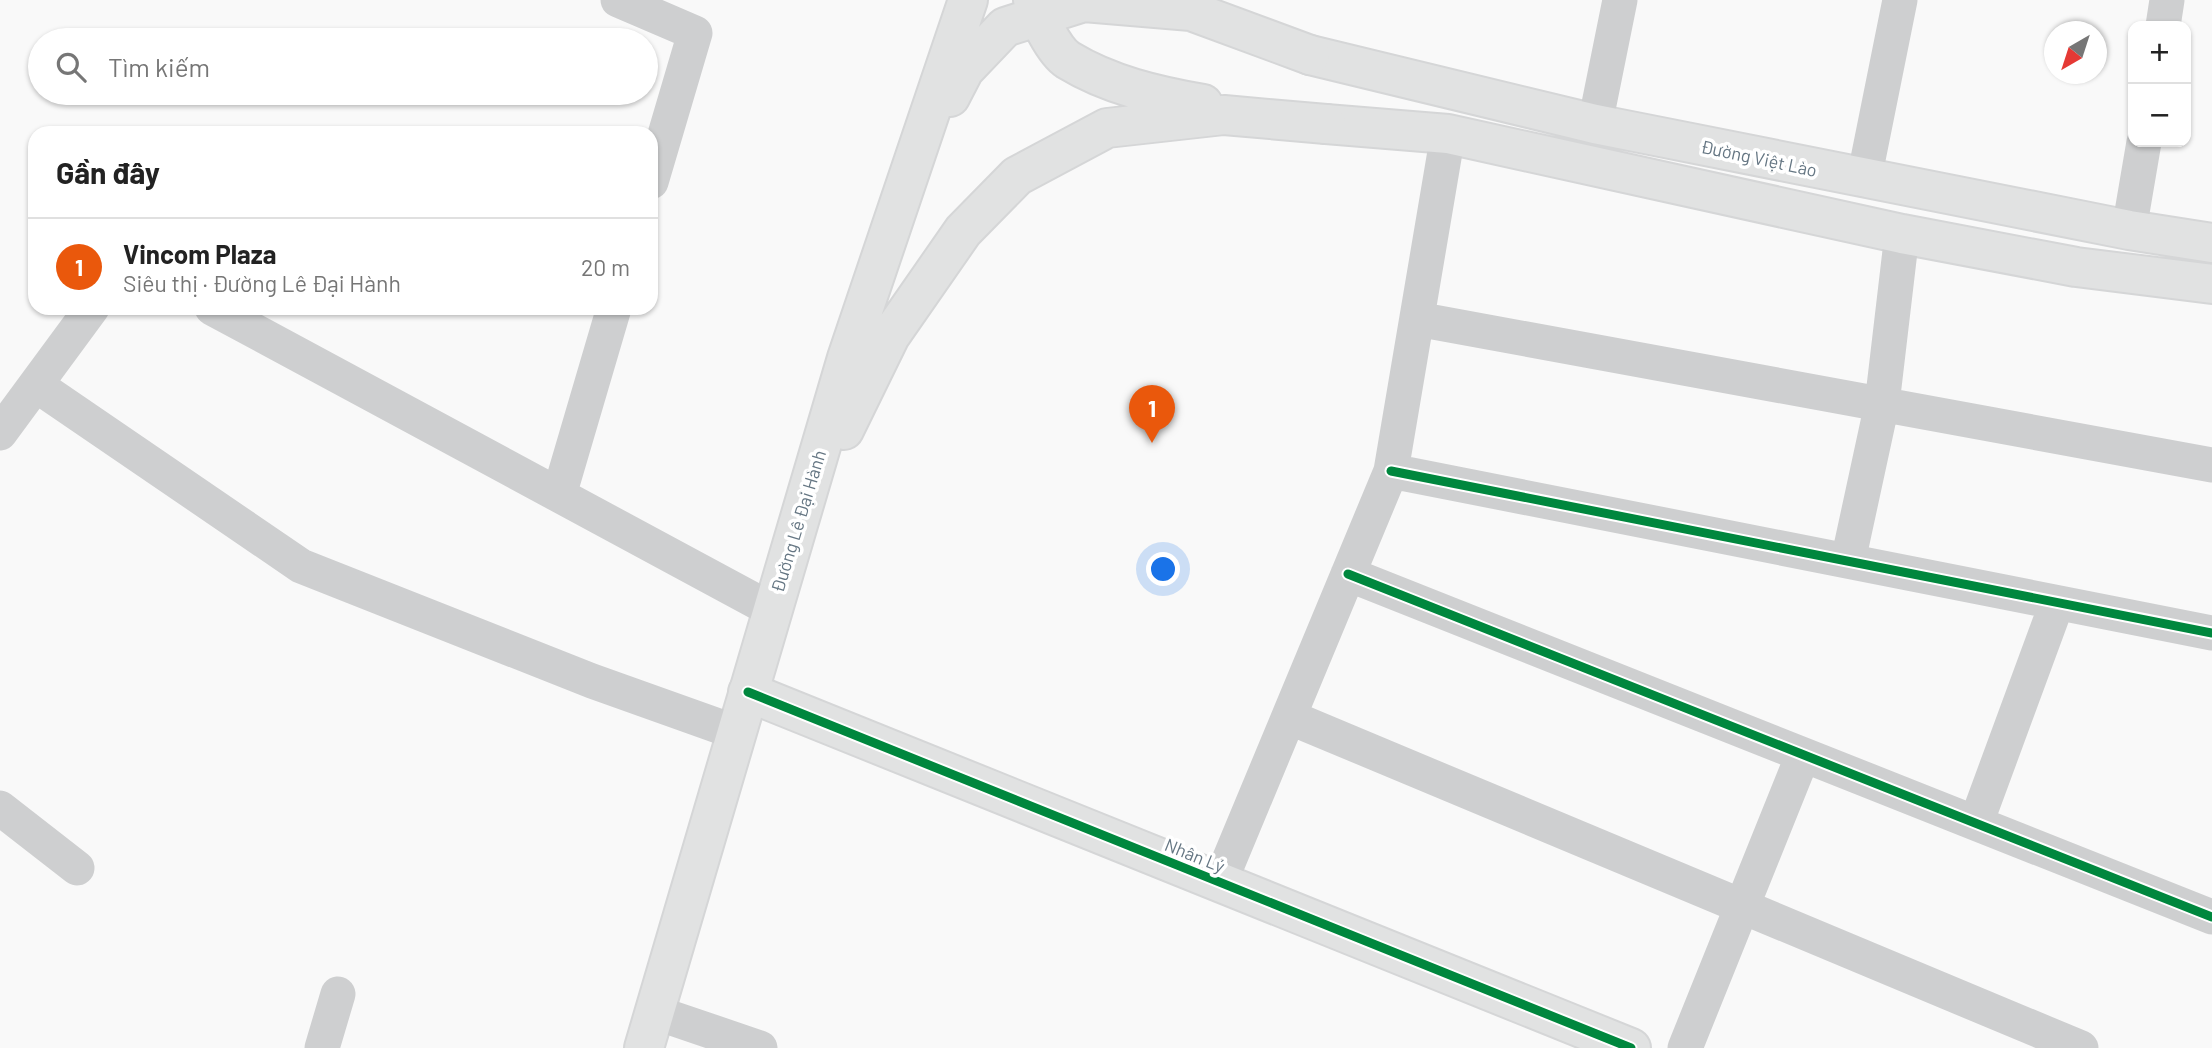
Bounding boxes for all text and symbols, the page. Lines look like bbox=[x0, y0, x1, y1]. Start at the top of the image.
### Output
north arrow bbox=[2044, 21, 2107, 84]
map controls bbox=[2128, 21, 2191, 147]
button: + bbox=[2128, 21, 2191, 84]
search box bbox=[28, 28, 658, 105]
icon: search bbox=[52, 48, 90, 86]
text: Tìm kiếm bbox=[108, 51, 210, 82]
button: − bbox=[2128, 84, 2191, 147]
street label: Đường Việt Lào bbox=[1699, 135, 1819, 181]
text: Gần đây bbox=[56, 154, 160, 190]
text: Vincom Plaza bbox=[123, 238, 276, 269]
text: 1 bbox=[75, 253, 83, 281]
text: 20 m bbox=[581, 253, 630, 281]
text: Siêu thị · Đường Lê Đại Hành bbox=[123, 269, 401, 297]
pin: 1 bbox=[1129, 385, 1175, 443]
street label: Đường Lê Đại Hành bbox=[766, 447, 830, 595]
your location bbox=[1146, 552, 1180, 586]
street label: Nhân Lý bbox=[1162, 833, 1228, 877]

